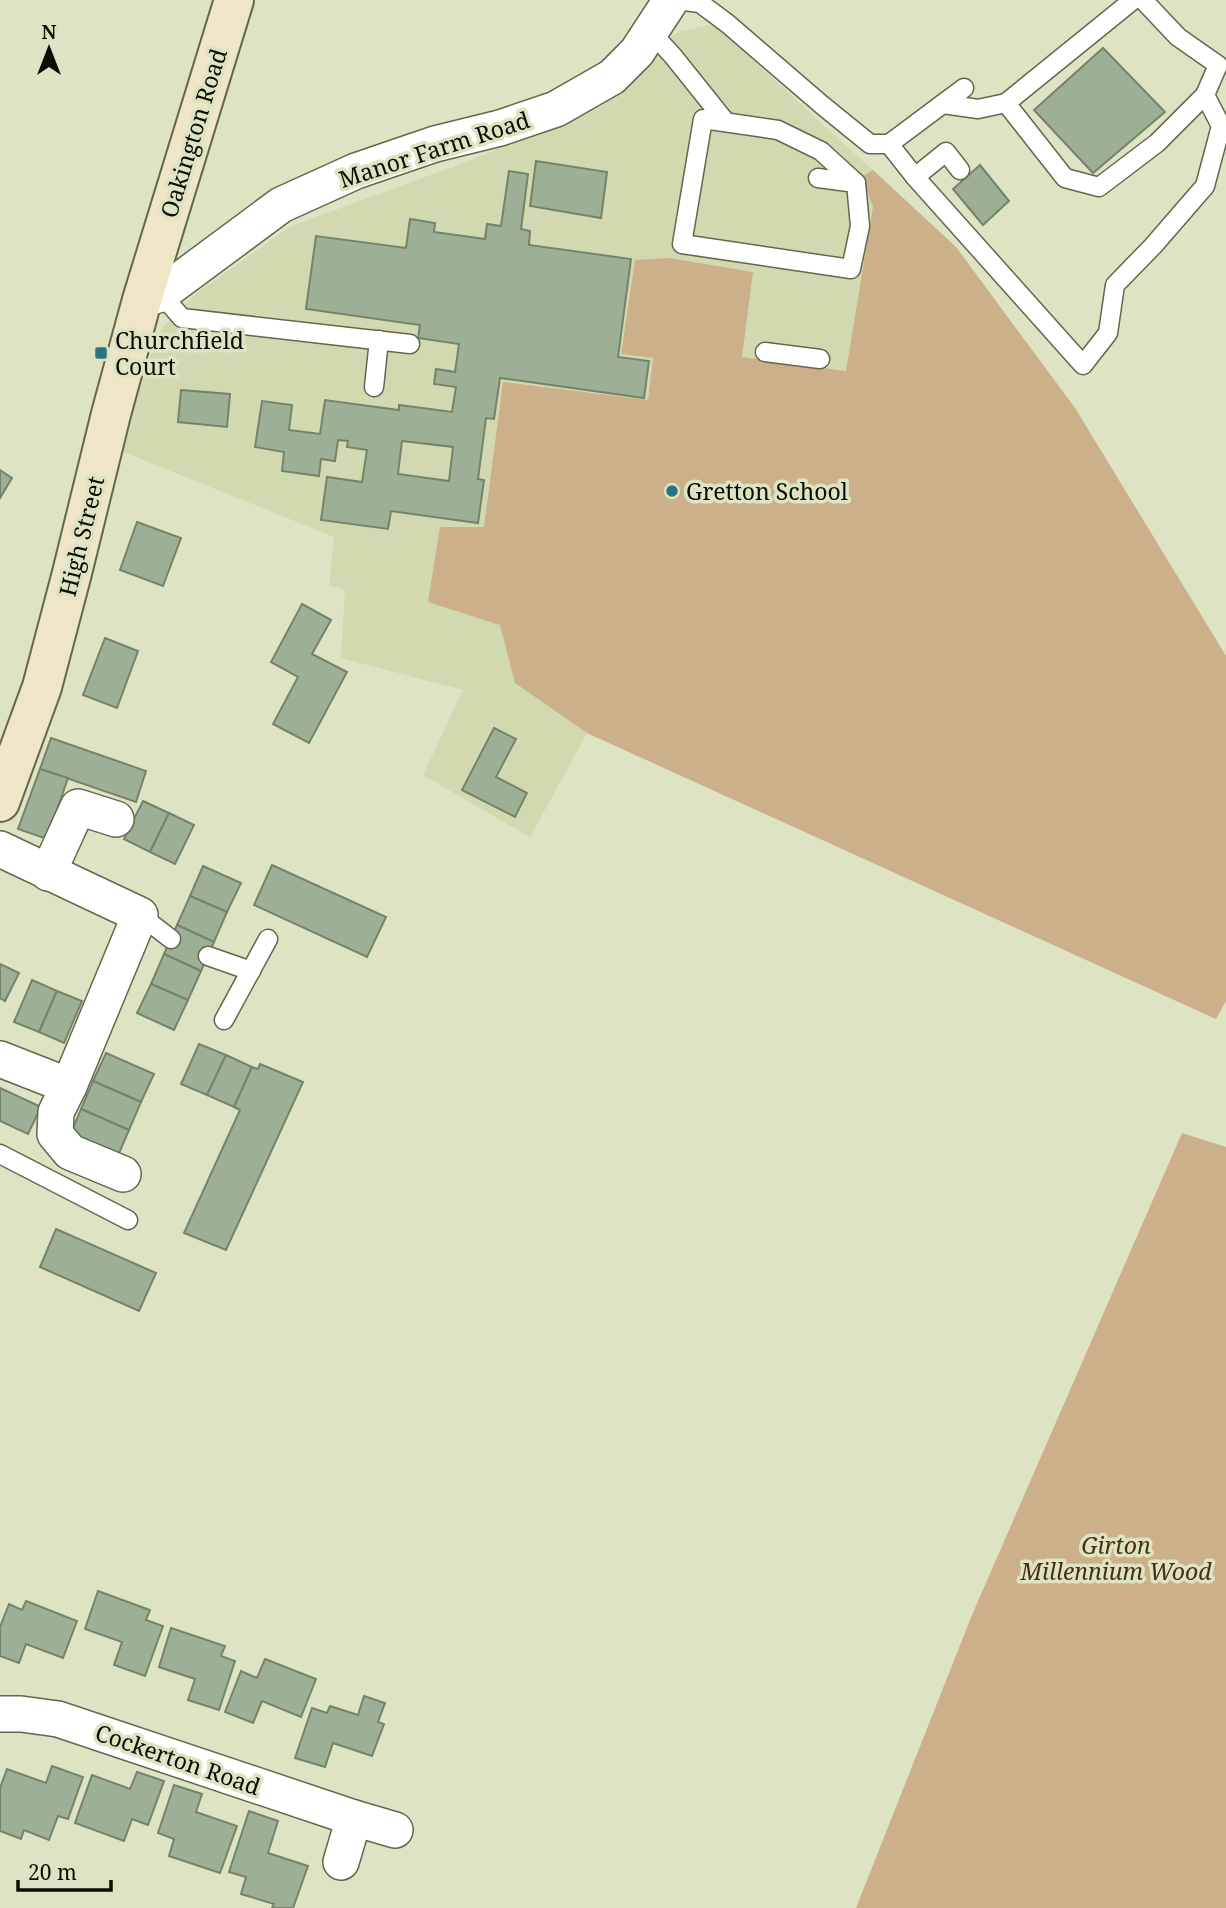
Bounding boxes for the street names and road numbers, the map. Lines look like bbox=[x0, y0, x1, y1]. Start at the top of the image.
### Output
street label: Oakington Road bbox=[152, 44, 234, 222]
street label: Manor Farm Road bbox=[334, 103, 534, 195]
street label: High Street bbox=[51, 473, 111, 599]
street label: Cockerton Road bbox=[91, 1716, 265, 1802]

